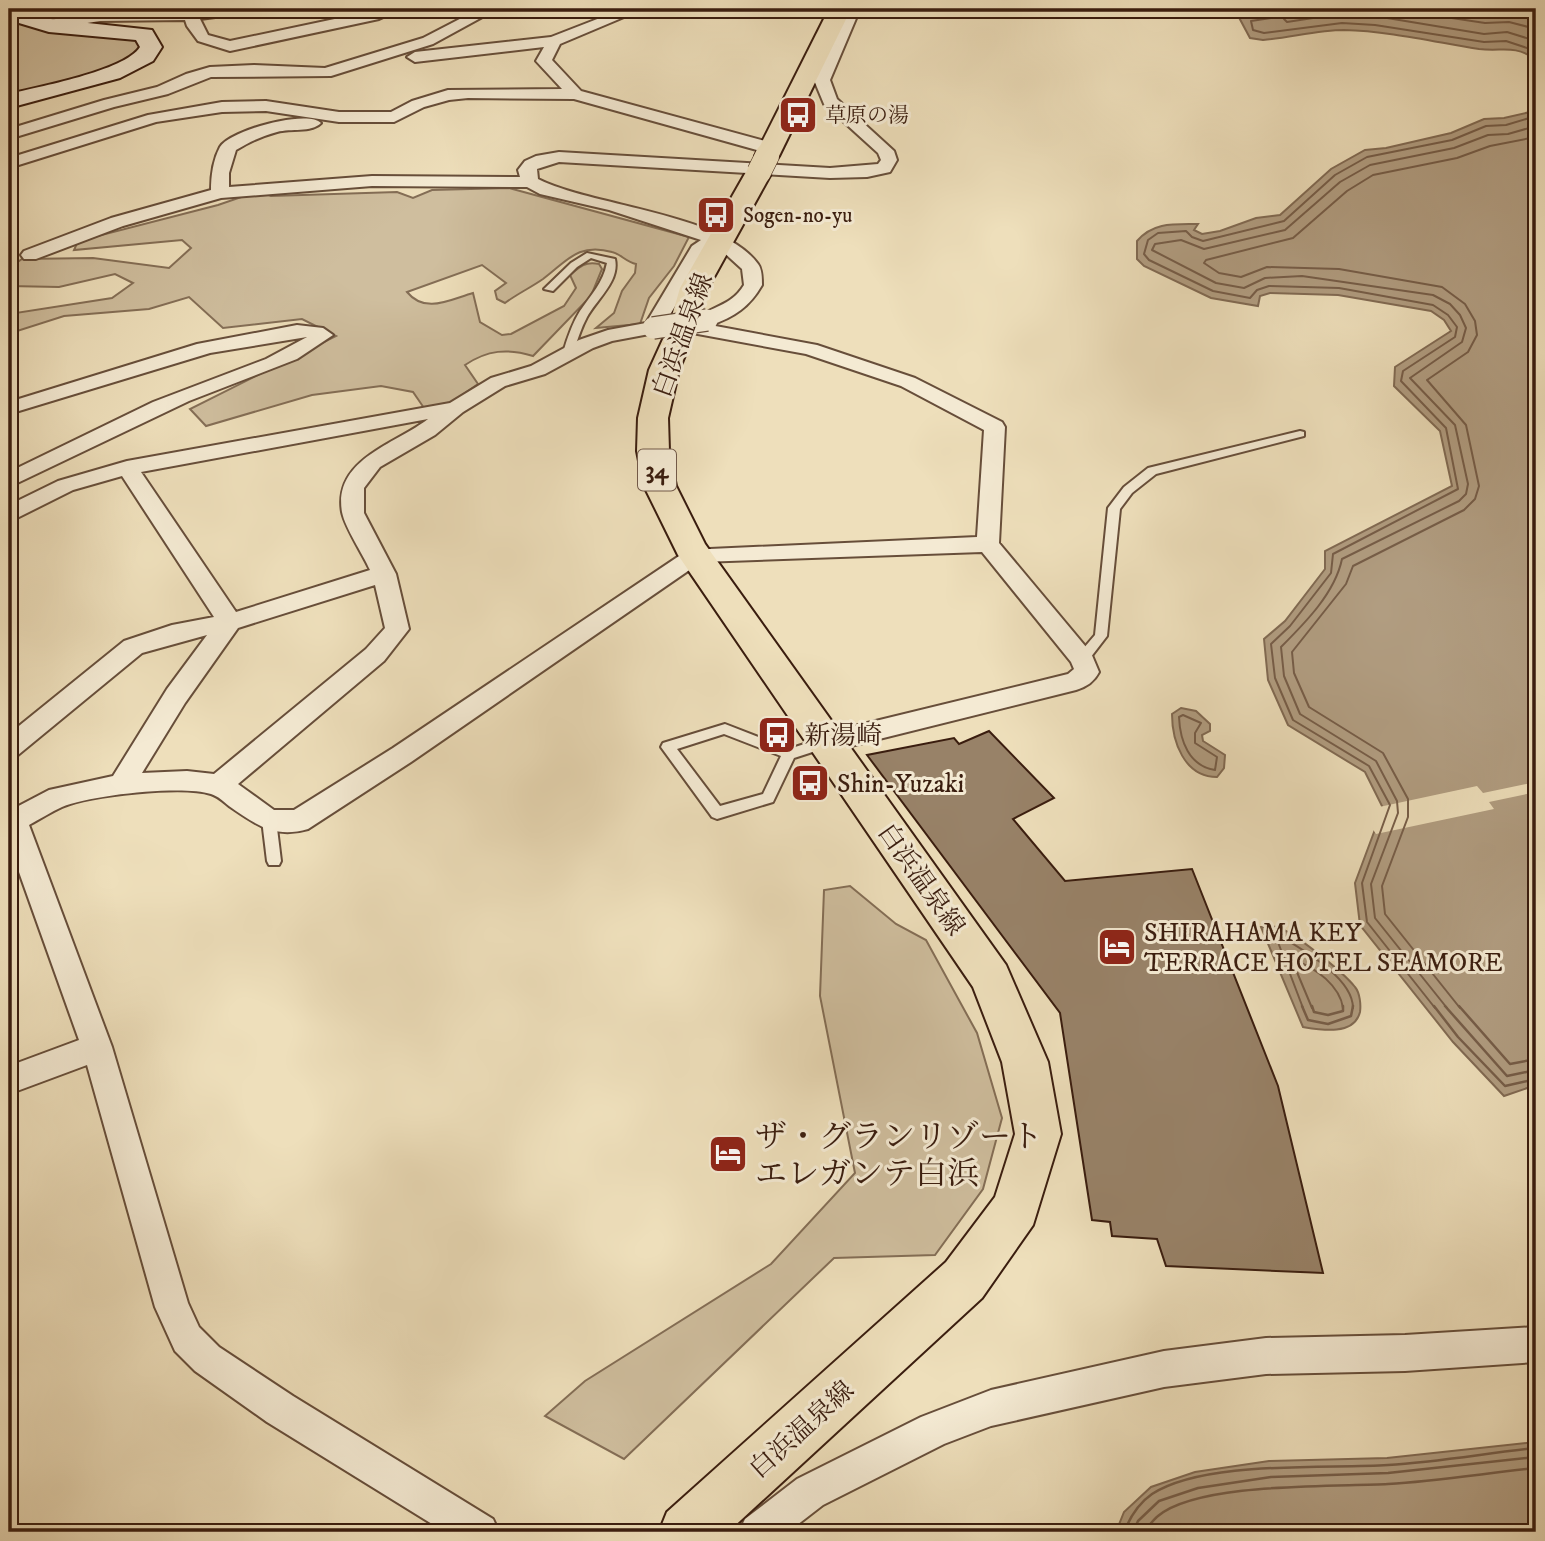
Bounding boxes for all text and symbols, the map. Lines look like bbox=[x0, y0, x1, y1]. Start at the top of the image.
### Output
bus stop icon: 草原の湯 bbox=[777, 94, 819, 136]
place label: 草原の湯 bbox=[825, 103, 909, 129]
bus stop icon: Sogen-no-yu bbox=[695, 194, 737, 236]
place label: Sogen-no-yu bbox=[743, 203, 852, 229]
street label: 白浜温泉線 bbox=[646, 269, 721, 402]
road number: 34 bbox=[638, 449, 676, 490]
bus stop icon: 新湯崎 bbox=[756, 714, 798, 756]
place label: 新湯崎 bbox=[804, 720, 882, 753]
bus stop icon: Shin-Yuzaki bbox=[789, 762, 831, 804]
place label: Shin-Yuzaki bbox=[837, 768, 964, 801]
street label: 白浜温泉線 bbox=[870, 817, 972, 943]
place label: SHIRAHAMA KEY TERRACE HOTEL SEAMORE bbox=[1144, 917, 1503, 980]
hotel icon: SHIRAHAMA KEY TERRACE HOTEL SEAMORE bbox=[1096, 926, 1138, 968]
place label: ザ・グランリゾート エレガンテ白浜 bbox=[755, 1118, 1043, 1195]
hotel icon: ザ・グランリゾート エレガンテ白浜 bbox=[707, 1133, 749, 1175]
street label: 白浜温泉線 bbox=[743, 1374, 861, 1486]

